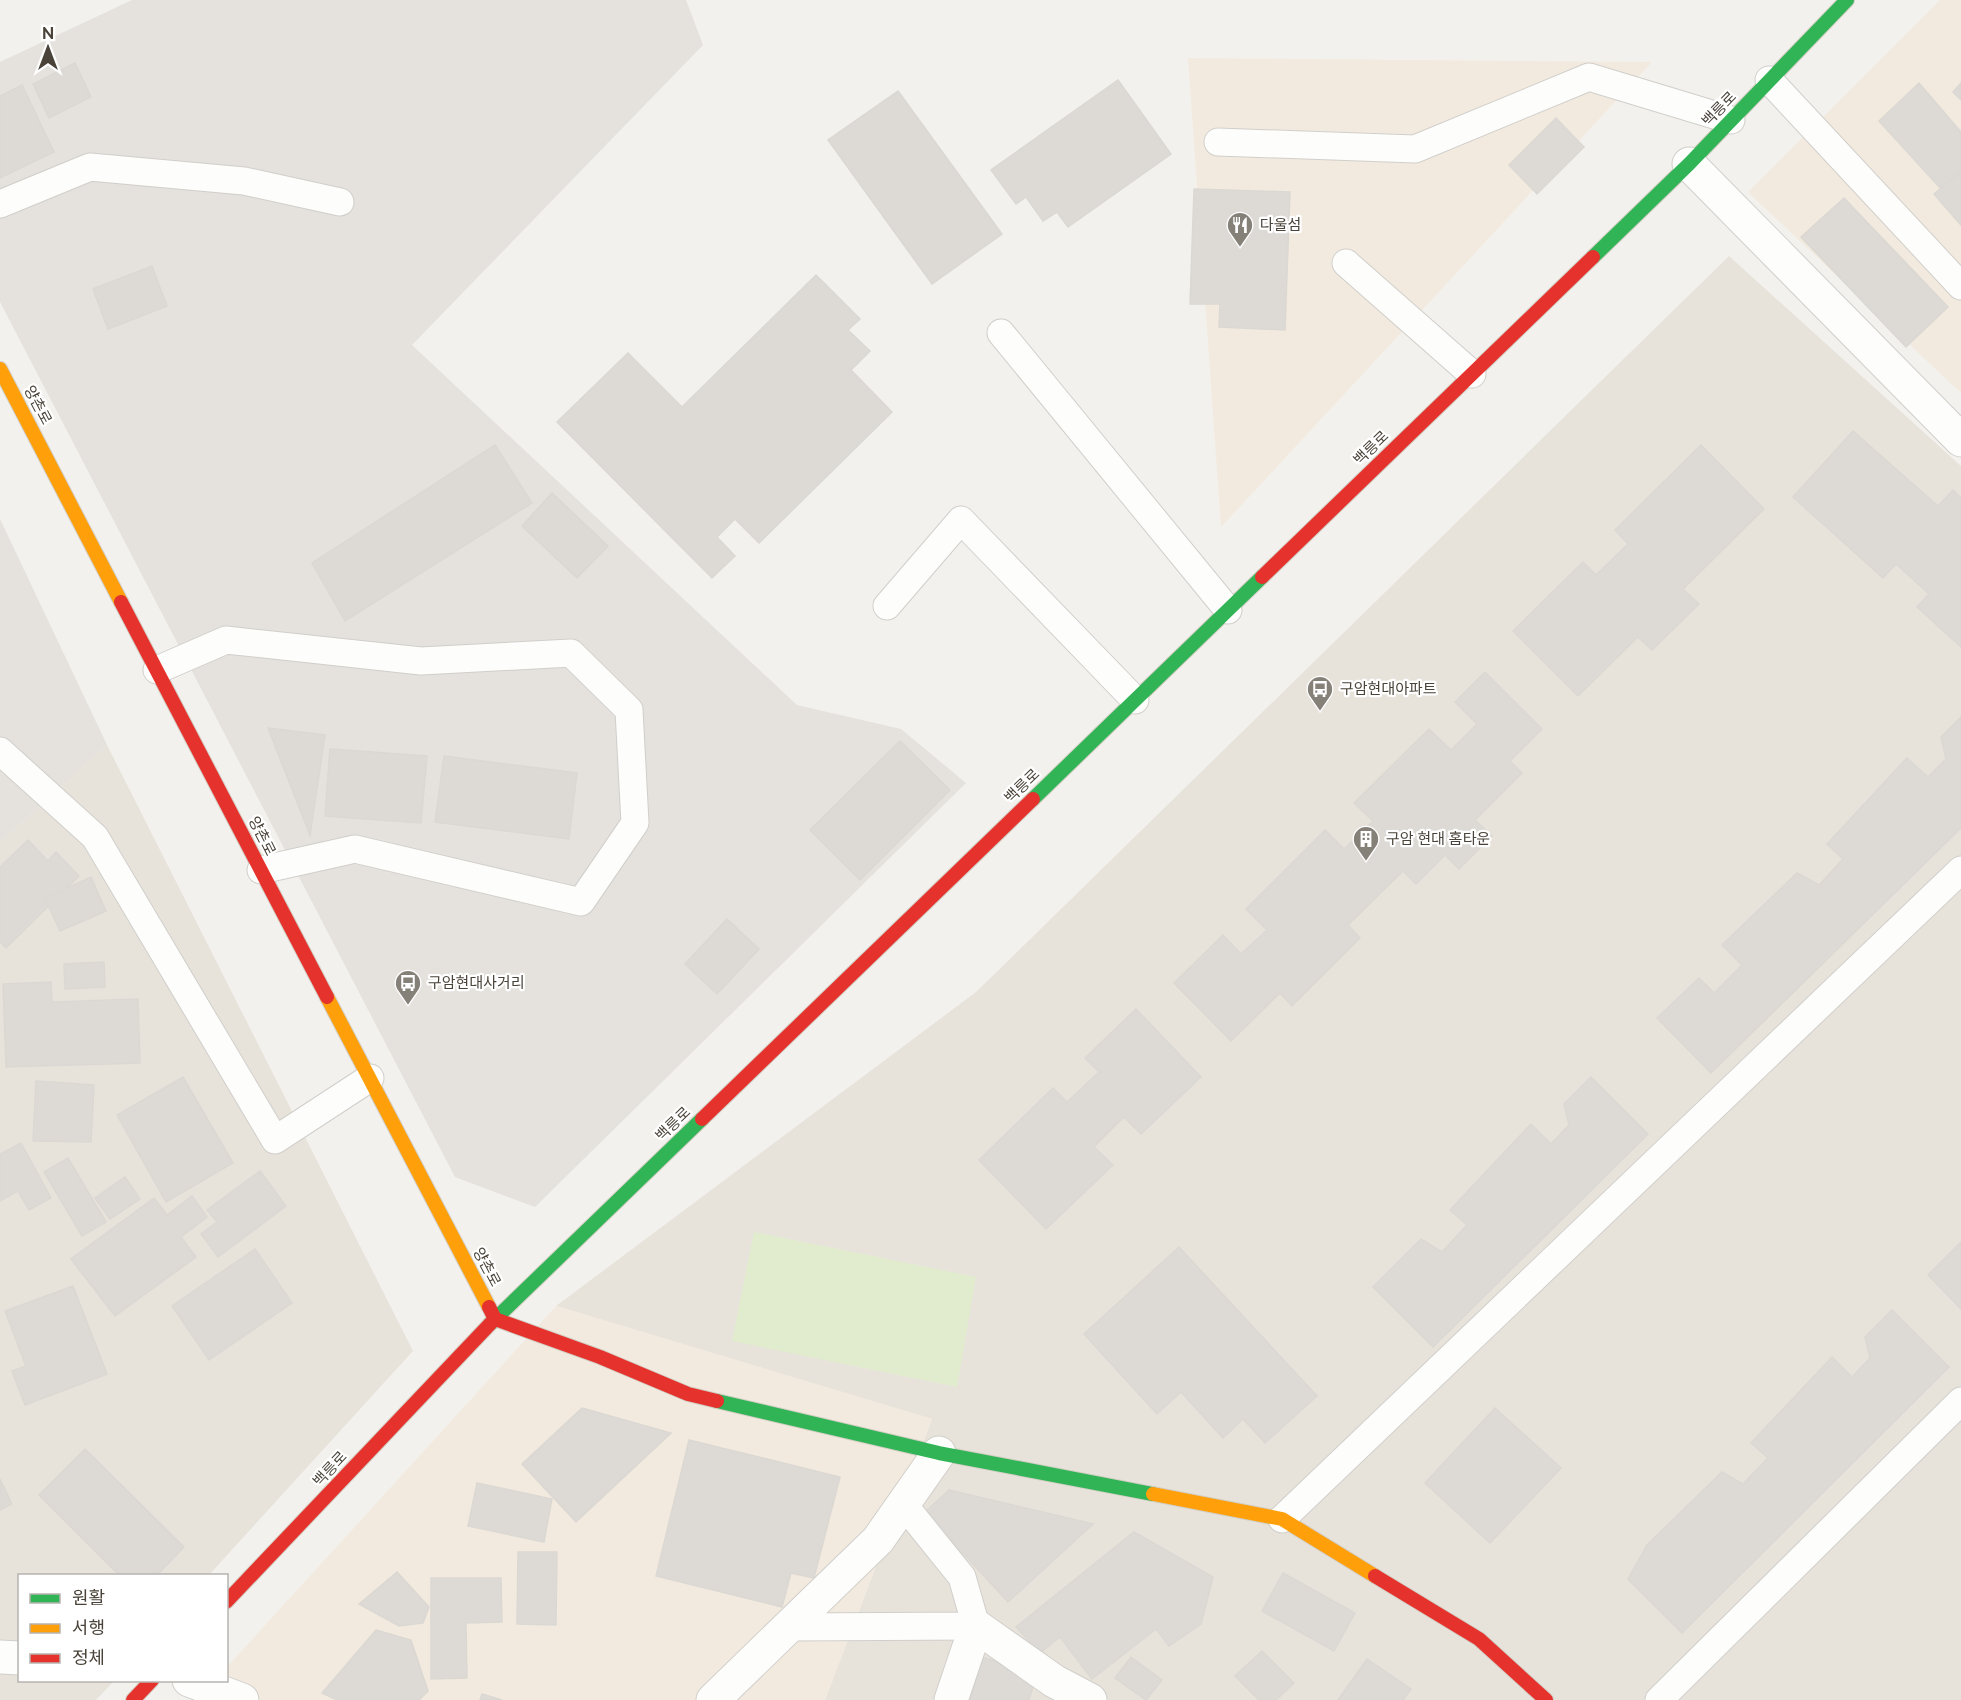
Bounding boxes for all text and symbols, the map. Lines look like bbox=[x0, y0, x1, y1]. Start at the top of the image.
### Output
north arrow bbox=[18, 18, 78, 78]
text: N bbox=[42, 24, 54, 43]
street label: 백릉로 bbox=[1698, 88, 1740, 130]
restaurant icon: 다울섬 bbox=[1225, 210, 1255, 248]
place label: 다울섬 bbox=[1260, 216, 1301, 234]
street label: 양촌로 bbox=[20, 382, 56, 428]
street label: 백릉로 bbox=[1350, 427, 1392, 469]
bus stop icon: 구암현대아파트 bbox=[1305, 674, 1335, 712]
place label: 구암현대아파트 bbox=[1340, 680, 1437, 698]
street label: 백릉로 bbox=[1001, 765, 1043, 807]
street label: 양촌로 bbox=[245, 813, 279, 859]
building icon: 구암 현대 홈타운 bbox=[1351, 824, 1381, 862]
place label: 구암 현대 홈타운 bbox=[1386, 830, 1490, 848]
bus stop icon: 구암현대사거리 bbox=[393, 968, 423, 1006]
place label: 구암현대사거리 bbox=[428, 974, 525, 992]
street label: 백릉로 bbox=[652, 1103, 694, 1145]
street label: 양촌로 bbox=[469, 1244, 505, 1290]
street label: 백릉로 bbox=[309, 1448, 351, 1490]
legend bbox=[18, 1574, 228, 1682]
text: 원활 bbox=[72, 1587, 105, 1608]
text: 서행 bbox=[72, 1617, 105, 1638]
text: 정체 bbox=[72, 1647, 105, 1668]

